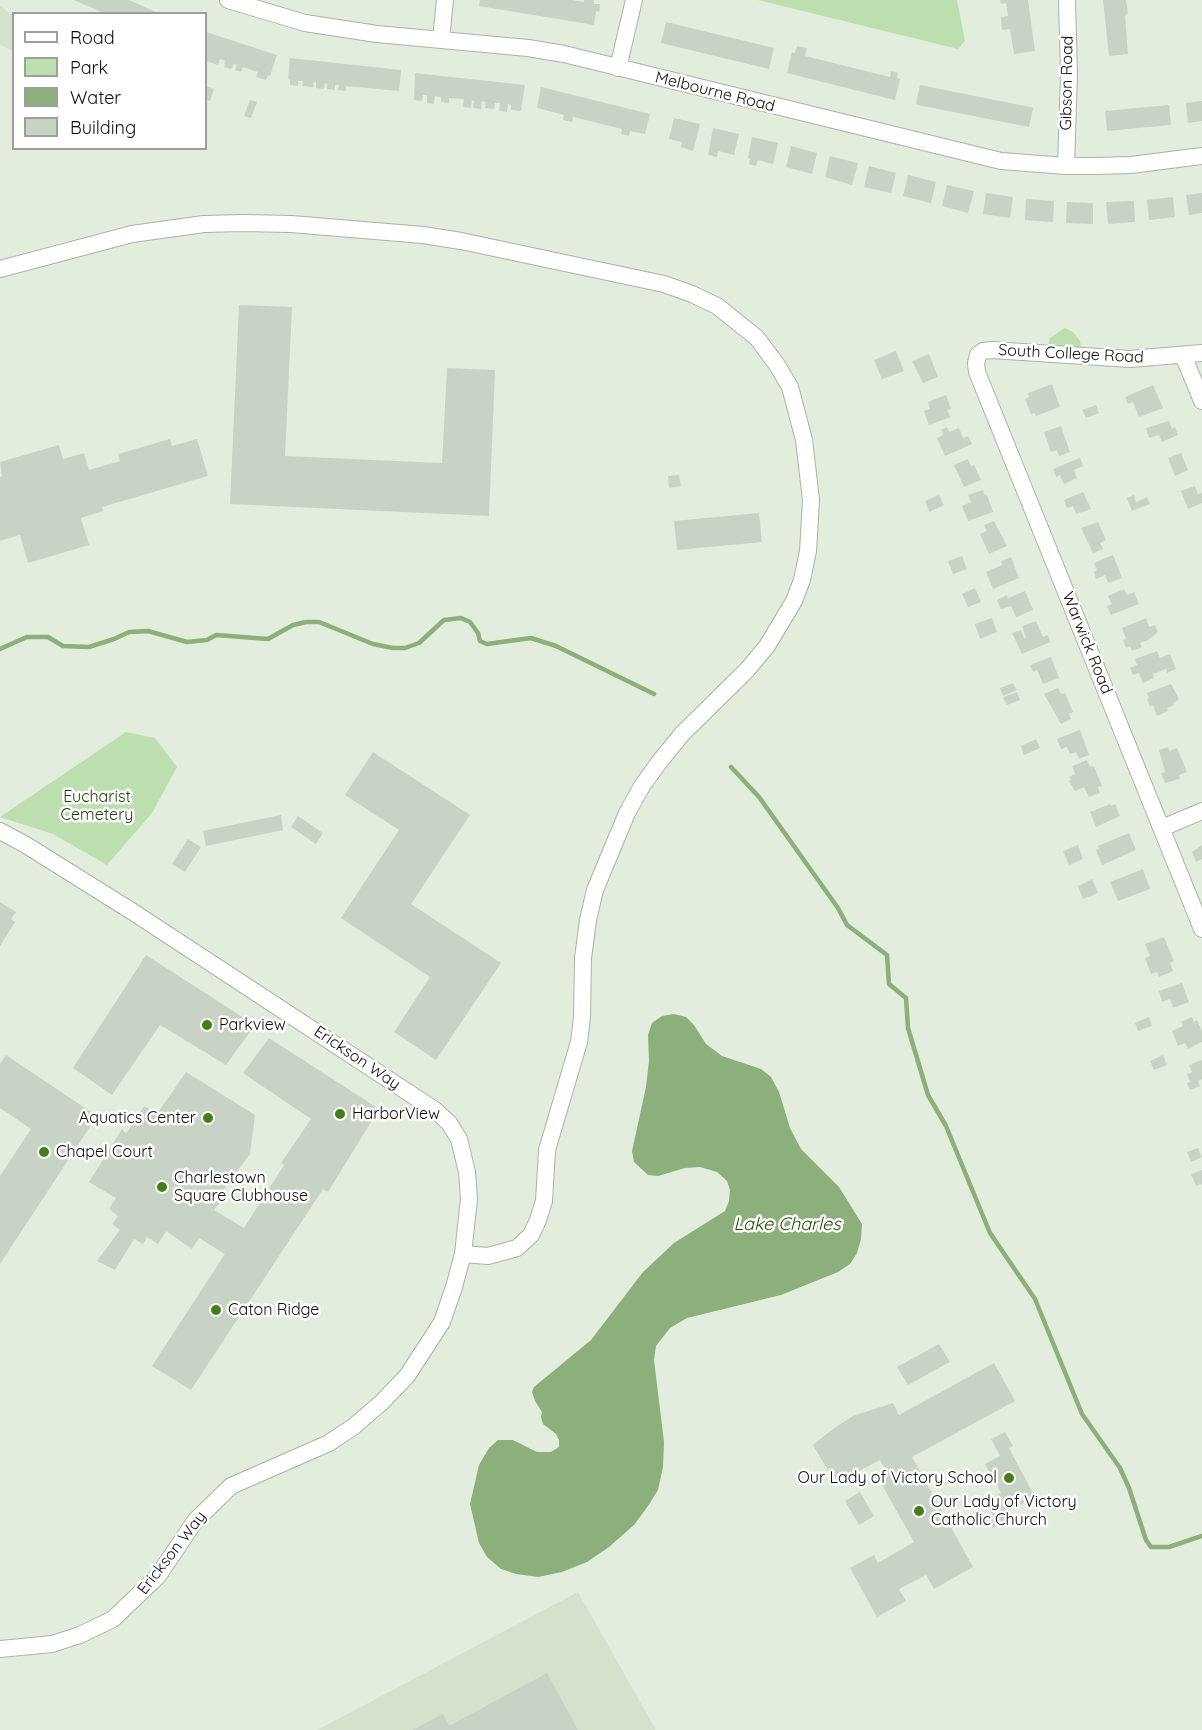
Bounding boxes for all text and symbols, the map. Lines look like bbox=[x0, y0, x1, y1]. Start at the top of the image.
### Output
legend bbox=[12, 12, 207, 150]
text: Road bbox=[70, 26, 115, 49]
street label: Gibson Road bbox=[1057, 35, 1077, 131]
text: Park bbox=[70, 56, 108, 79]
street label: Melbourne Road bbox=[653, 68, 777, 116]
text: Water bbox=[70, 86, 121, 109]
text: Building bbox=[70, 116, 136, 139]
street label: South College Road bbox=[998, 341, 1144, 367]
street label: Warwick Road bbox=[1058, 589, 1116, 697]
park label: Eucharist Cemetery bbox=[61, 787, 133, 825]
place label: Parkview bbox=[219, 1015, 286, 1035]
marker: Parkview bbox=[200, 1018, 214, 1032]
street label: Erickson Way bbox=[310, 1022, 404, 1094]
place label: HarborView bbox=[352, 1104, 440, 1124]
marker: HarborView bbox=[333, 1107, 347, 1121]
place label: Aquatics Center bbox=[79, 1108, 196, 1128]
marker: Aquatics Center bbox=[201, 1111, 215, 1125]
place label: Chapel Court bbox=[56, 1142, 153, 1162]
marker: Chapel Court bbox=[37, 1145, 51, 1159]
place label: Charlestown Square Clubhouse bbox=[174, 1168, 308, 1206]
marker: Charlestown Square Clubhouse bbox=[155, 1180, 169, 1194]
water label: Lake Charles bbox=[733, 1214, 841, 1236]
place label: Caton Ridge bbox=[228, 1300, 319, 1320]
marker: Caton Ridge bbox=[209, 1303, 223, 1317]
place label: Our Lady of Victory School bbox=[798, 1468, 997, 1488]
marker: Our Lady of Victory School bbox=[1002, 1471, 1016, 1485]
place label: Our Lady of Victory Catholic Church bbox=[931, 1492, 1077, 1530]
marker: Our Lady of Victory Catholic Church bbox=[912, 1504, 926, 1518]
street label: Erickson Way bbox=[134, 1508, 210, 1598]

